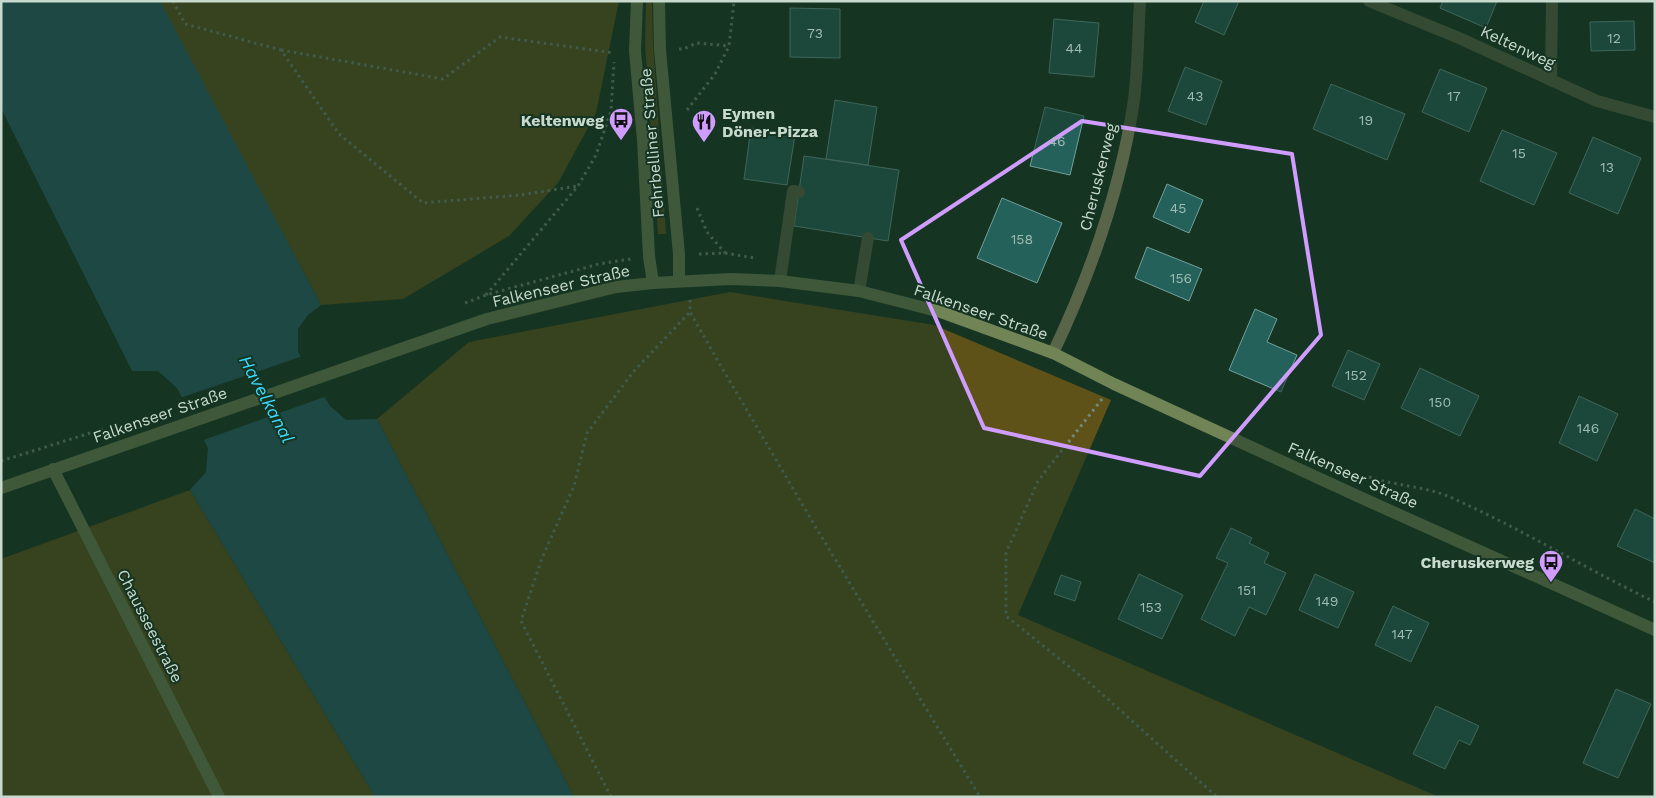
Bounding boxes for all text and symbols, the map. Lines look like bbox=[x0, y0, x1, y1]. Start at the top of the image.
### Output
street label: Keltenweg bbox=[1478, 21, 1559, 73]
house number: 73 bbox=[807, 25, 823, 41]
house number: 12 bbox=[1607, 30, 1621, 46]
house number: 44 bbox=[1065, 40, 1083, 56]
street label: Fehrbelliner Straße bbox=[636, 67, 668, 219]
house number: 43 bbox=[1187, 88, 1203, 104]
house number: 17 bbox=[1447, 88, 1461, 104]
place label: Eymen Döner-Pizza bbox=[722, 104, 819, 141]
bus stop icon: Keltenweg bbox=[608, 107, 634, 141]
restaurant icon: Eymen Döner-Pizza bbox=[691, 109, 717, 143]
place label: Keltenweg bbox=[521, 111, 604, 130]
house number: 19 bbox=[1359, 112, 1373, 128]
street label: Cheruskerweg bbox=[1075, 121, 1121, 233]
house number: 46 bbox=[1048, 133, 1066, 149]
house number: 15 bbox=[1512, 145, 1526, 161]
house number: 13 bbox=[1600, 159, 1614, 175]
house number: 45 bbox=[1170, 200, 1186, 216]
house number: 158 bbox=[1011, 231, 1033, 247]
street label: Falkenseer Straße bbox=[490, 261, 632, 311]
house number: 156 bbox=[1170, 270, 1192, 286]
street label: Falkenseer Straße bbox=[911, 280, 1051, 344]
water label: Havelkanal bbox=[235, 351, 299, 447]
house number: 152 bbox=[1345, 367, 1367, 383]
street label: Falkenseer Straße bbox=[90, 383, 230, 447]
house number: 150 bbox=[1429, 394, 1451, 410]
house number: 146 bbox=[1577, 420, 1599, 436]
street label: Falkenseer Straße bbox=[1285, 438, 1421, 512]
bus stop icon: Cheruskerweg bbox=[1538, 549, 1564, 583]
place label: Cheruskerweg bbox=[1421, 553, 1534, 572]
street label: Chausseestraße bbox=[113, 566, 187, 686]
house number: 151 bbox=[1237, 582, 1257, 598]
house number: 149 bbox=[1316, 593, 1338, 609]
house number: 153 bbox=[1140, 599, 1162, 615]
house number: 147 bbox=[1391, 626, 1413, 642]

